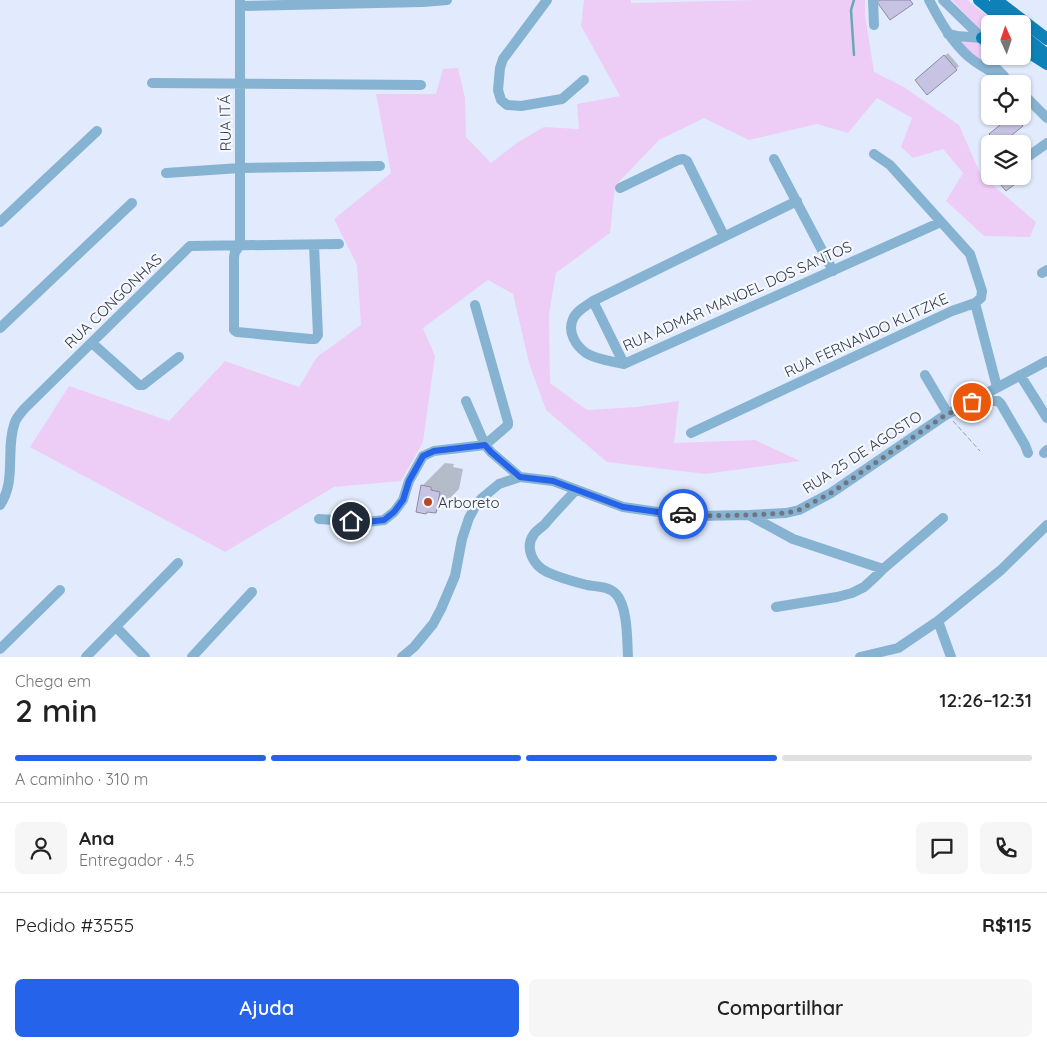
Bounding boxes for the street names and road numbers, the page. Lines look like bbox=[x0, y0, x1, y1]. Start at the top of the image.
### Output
street label: RUA ITÁ bbox=[215, 94, 235, 152]
street label: RUA ADMAR MANOEL DOS SANTOS bbox=[620, 237, 854, 355]
street label: RUA CONGONHAS bbox=[60, 250, 166, 352]
street label: RUA FERNANDO KLITZKE bbox=[781, 289, 951, 381]
street label: RUA 25 DE AGOSTO bbox=[799, 406, 925, 498]

